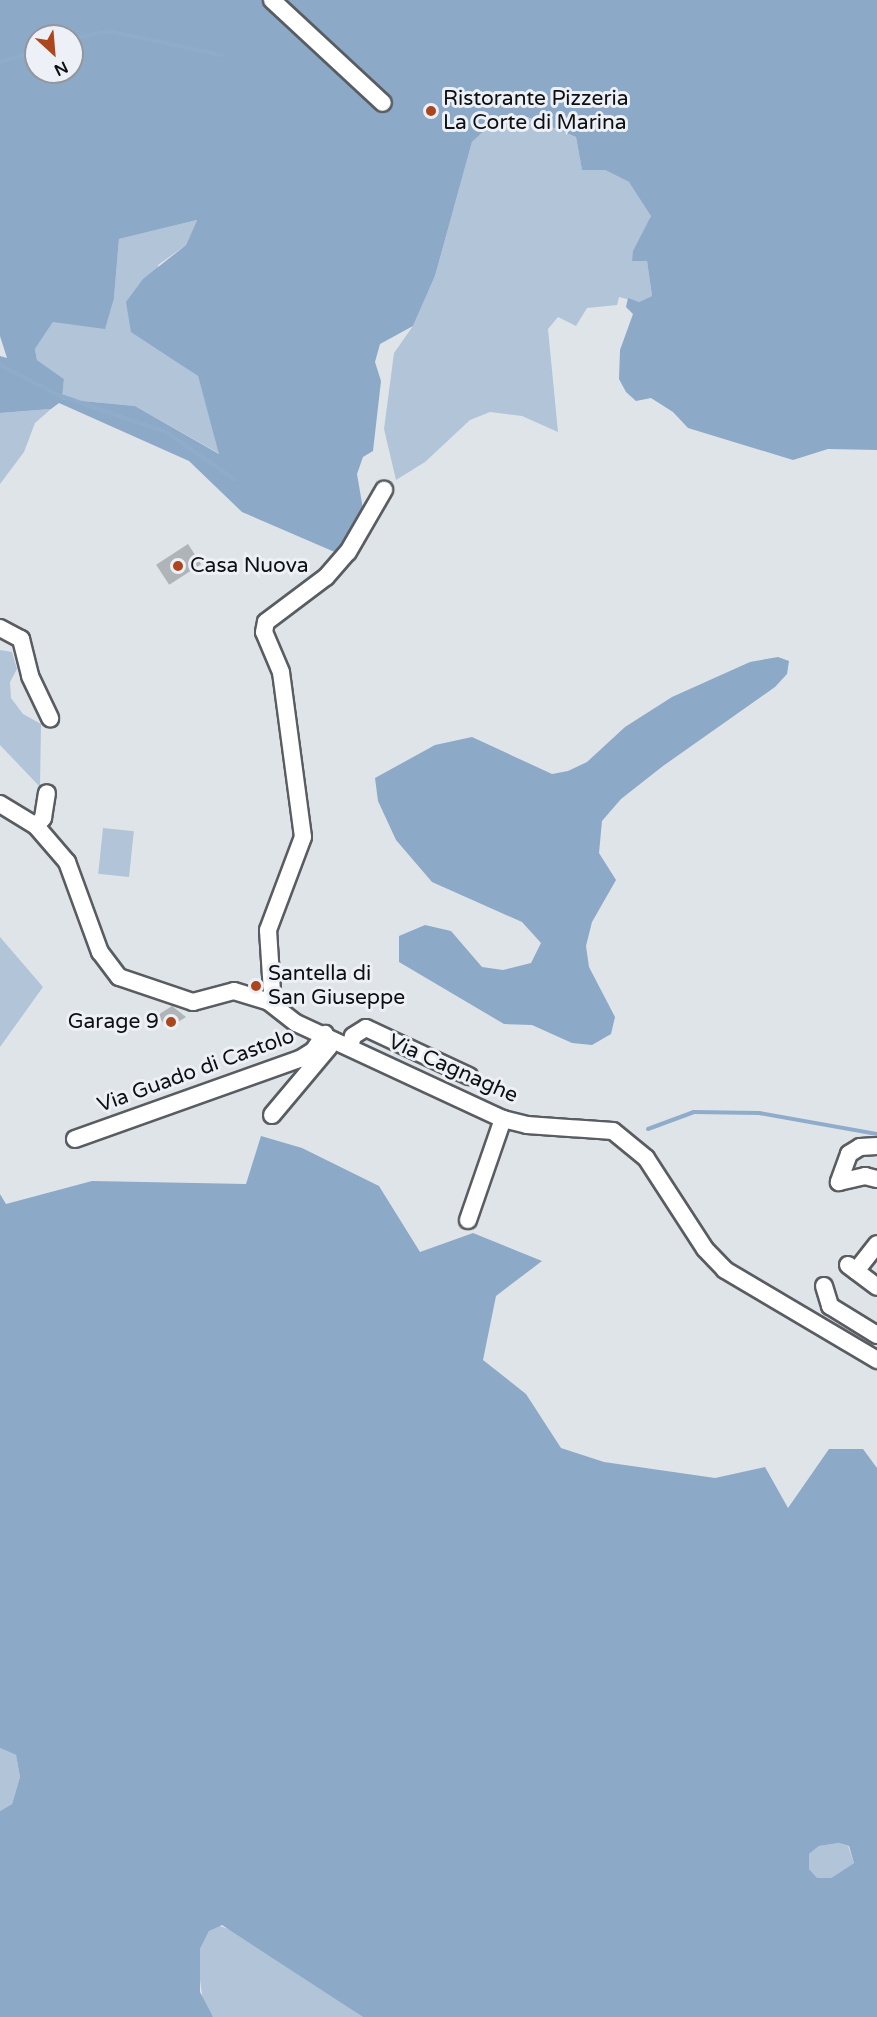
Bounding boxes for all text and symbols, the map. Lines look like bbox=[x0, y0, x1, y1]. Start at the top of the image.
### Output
north arrow bbox=[24, 24, 84, 84]
text: N bbox=[51, 57, 71, 80]
place label: Ristorante Pizzeria La Corte di Marina bbox=[443, 86, 628, 136]
marker: Ristorante Pizzeria La Corte di Marina bbox=[424, 104, 438, 118]
place label: Casa Nuova bbox=[190, 553, 309, 579]
marker: Casa Nuova bbox=[171, 559, 185, 573]
place label: Santella di San Giuseppe bbox=[268, 961, 405, 1011]
marker: Santella di San Giuseppe bbox=[249, 979, 263, 993]
place label: Garage 9 bbox=[68, 1009, 159, 1035]
marker: Garage 9 bbox=[164, 1015, 178, 1029]
street label: Via Guado di Castolo bbox=[94, 1024, 298, 1118]
street label: Via Cagnaghe bbox=[384, 1029, 522, 1109]

